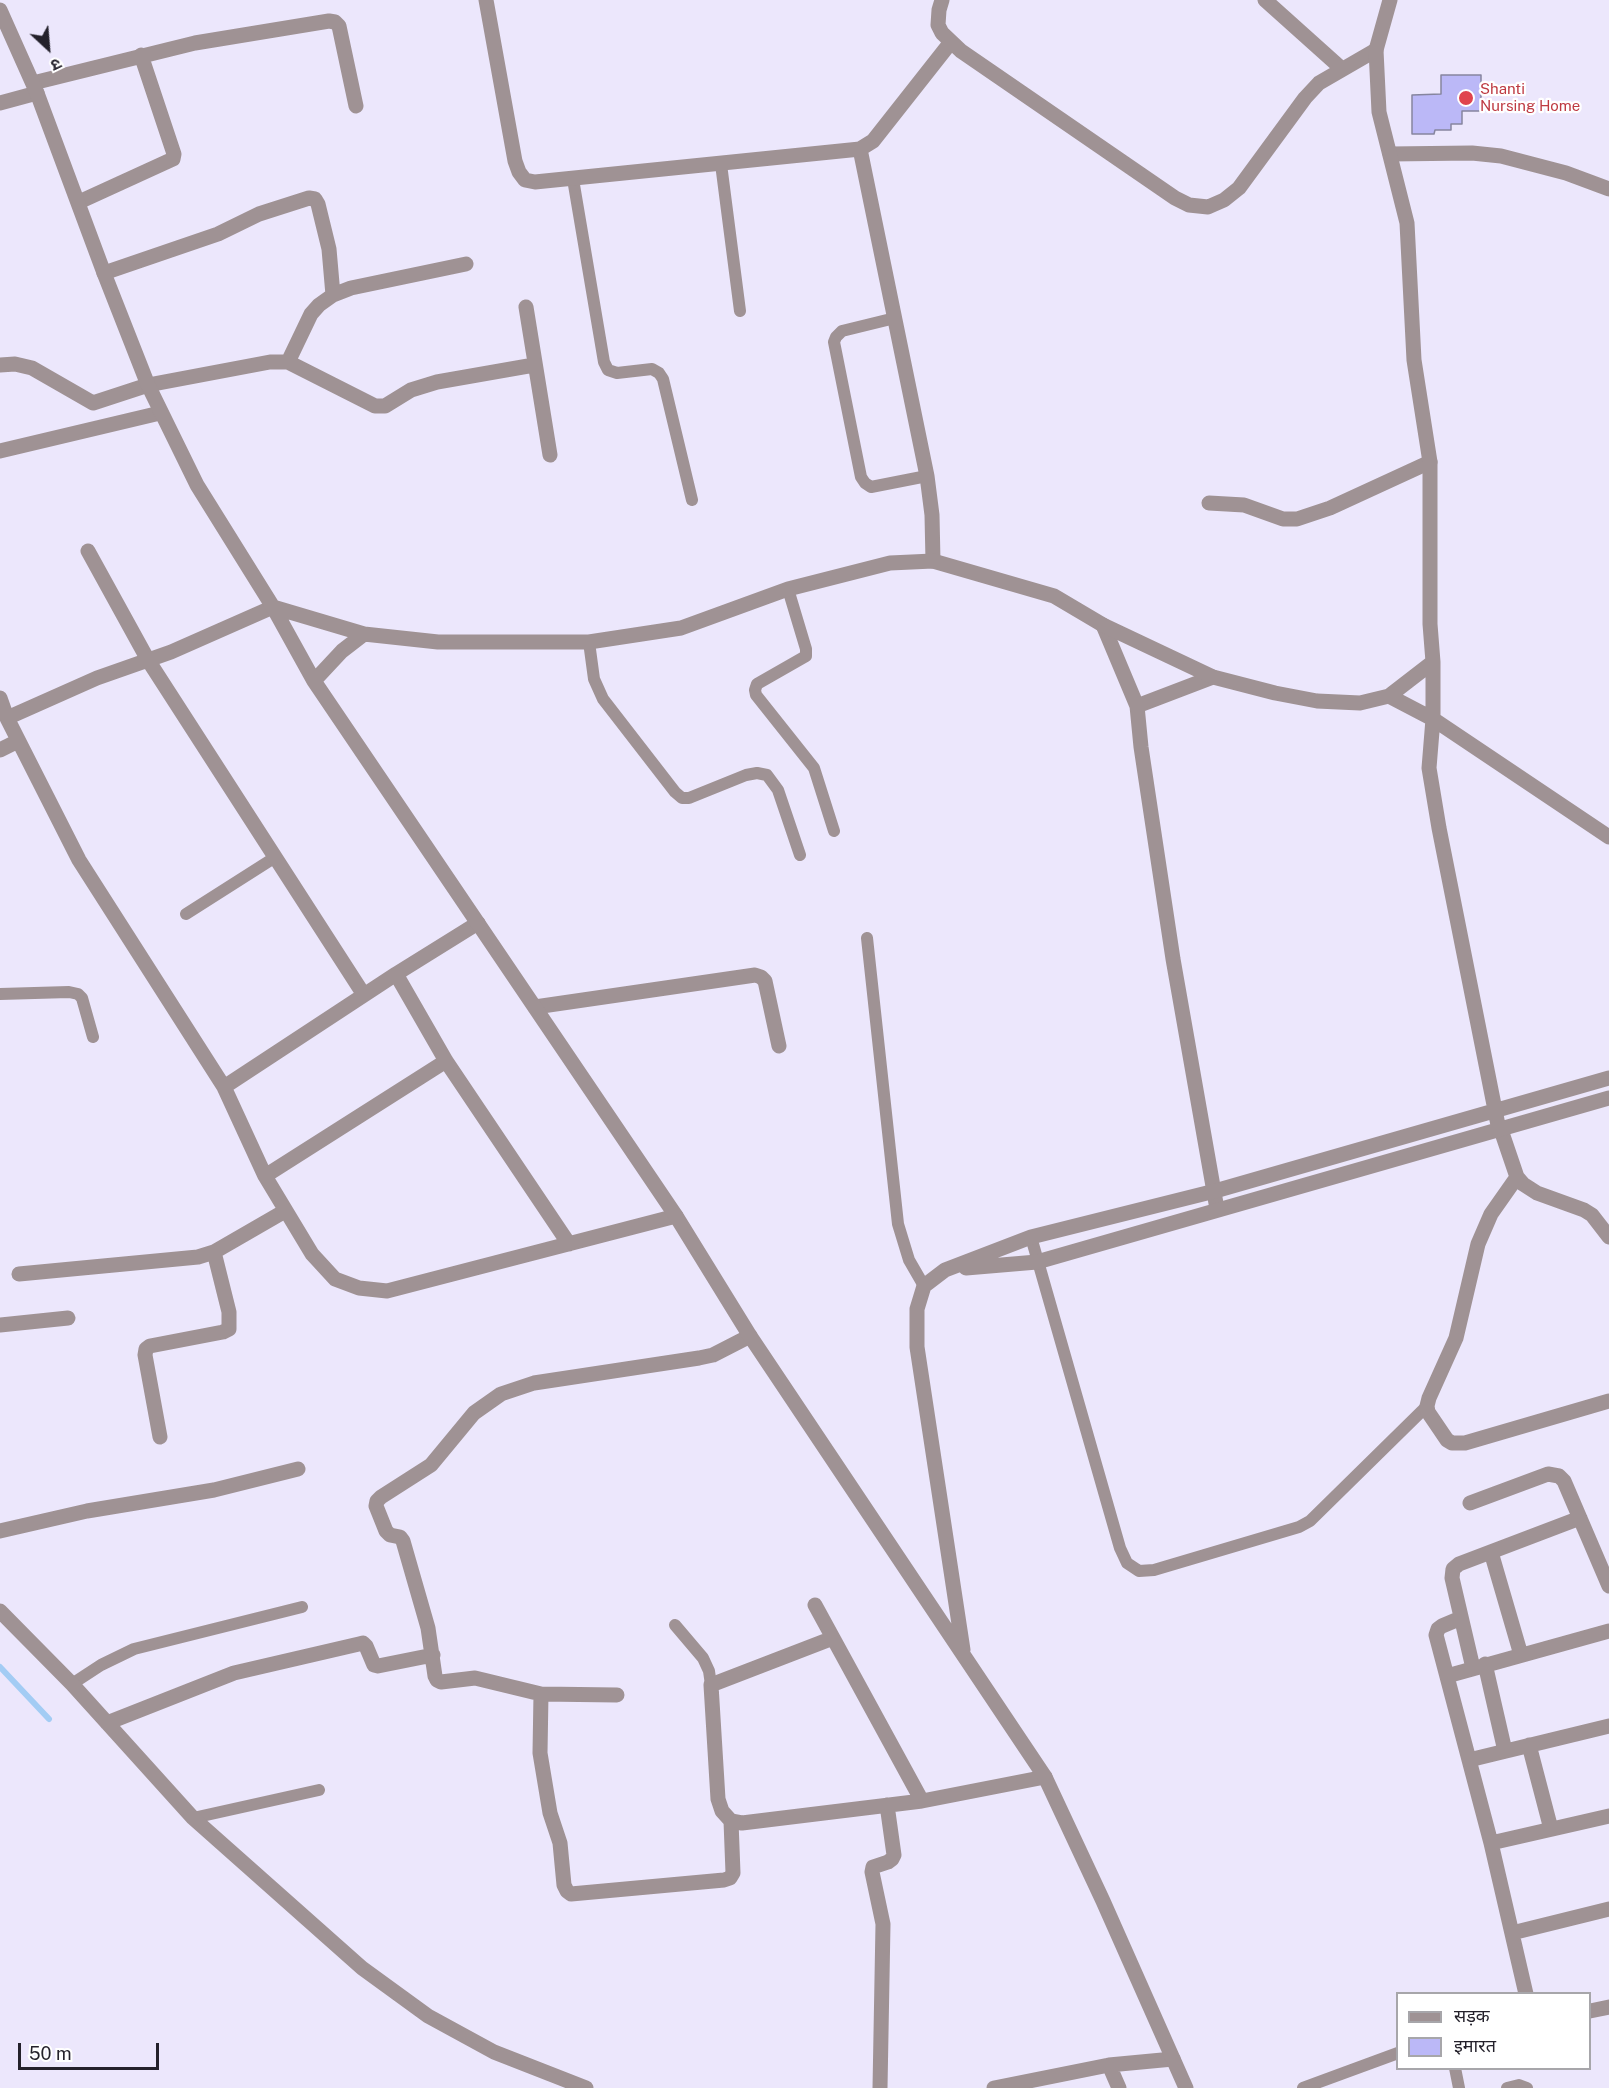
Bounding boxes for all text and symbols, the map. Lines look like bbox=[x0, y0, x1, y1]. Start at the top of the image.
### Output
north arrow bbox=[18, 18, 78, 78]
text: उ bbox=[48, 54, 64, 75]
place label: Shanti Nursing Home bbox=[1480, 80, 1580, 115]
marker: Shanti Nursing Home bbox=[1457, 89, 1475, 107]
legend bbox=[1396, 1992, 1591, 2070]
text: सड़क bbox=[1454, 2005, 1490, 2026]
scale bar bbox=[21, 2031, 162, 2069]
text: इमारत bbox=[1454, 2035, 1496, 2056]
text: 50 m bbox=[29, 2043, 72, 2064]

